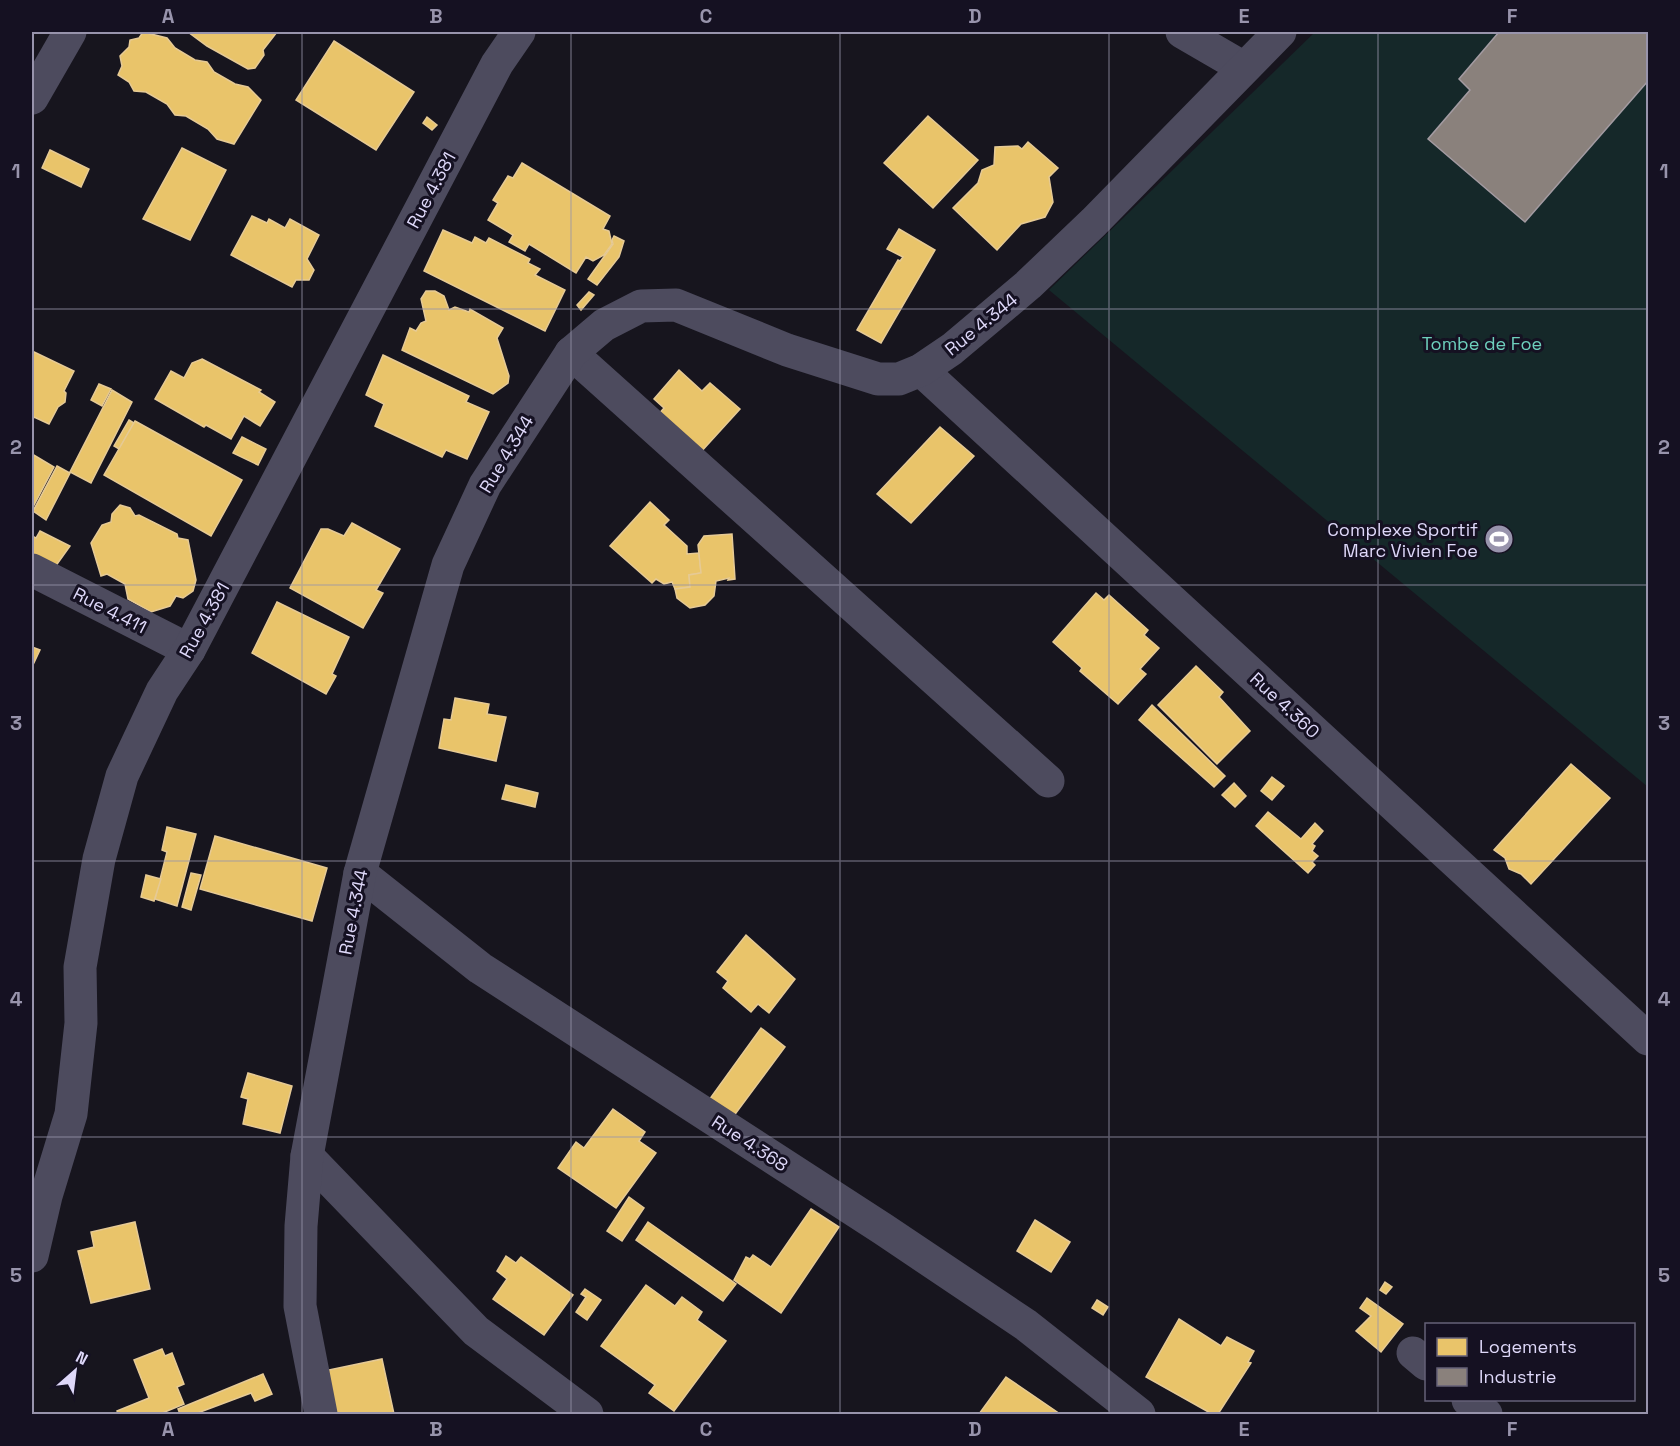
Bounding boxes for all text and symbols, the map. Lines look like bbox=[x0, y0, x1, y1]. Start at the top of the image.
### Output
text: A bbox=[162, 3, 175, 29]
text: B bbox=[429, 3, 443, 29]
text: C bbox=[700, 3, 713, 29]
text: D bbox=[968, 3, 982, 29]
text: E bbox=[1238, 3, 1250, 29]
text: F bbox=[1507, 3, 1518, 29]
street label: Rue 4.381 bbox=[401, 148, 461, 232]
text: 1 bbox=[11, 158, 21, 184]
text: 1 bbox=[1659, 158, 1669, 184]
street label: Rue 4.344 bbox=[940, 288, 1022, 360]
park label: Tombe de Foe bbox=[1422, 332, 1542, 355]
street label: Rue 4.344 bbox=[474, 411, 538, 497]
text: 2 bbox=[10, 434, 22, 460]
text: 2 bbox=[1658, 434, 1670, 460]
place label: Complexe Sportif Marc Vivien Foe bbox=[1327, 518, 1478, 562]
sports icon: Complexe Sportif Marc Vivien Foe bbox=[1483, 523, 1515, 555]
street label: Rue 4.381 bbox=[174, 578, 234, 662]
street label: Rue 4.411 bbox=[69, 582, 151, 638]
street label: Rue 4.360 bbox=[1245, 667, 1325, 743]
text: 3 bbox=[10, 710, 22, 736]
text: 3 bbox=[1658, 710, 1670, 736]
street label: Rue 4.344 bbox=[333, 867, 373, 957]
text: 4 bbox=[10, 986, 23, 1012]
text: 4 bbox=[1658, 986, 1671, 1012]
street label: Rue 4.368 bbox=[707, 1110, 793, 1176]
text: 5 bbox=[10, 1262, 22, 1288]
text: 5 bbox=[1658, 1262, 1670, 1288]
legend bbox=[1425, 1323, 1635, 1401]
text: Logements bbox=[1479, 1335, 1577, 1358]
north arrow bbox=[45, 1341, 105, 1401]
text: N bbox=[72, 1346, 91, 1370]
text: Industrie bbox=[1479, 1365, 1556, 1388]
text: A bbox=[162, 1416, 175, 1442]
text: B bbox=[429, 1416, 443, 1442]
text: C bbox=[700, 1416, 713, 1442]
text: D bbox=[968, 1416, 982, 1442]
text: E bbox=[1238, 1416, 1250, 1442]
text: F bbox=[1507, 1416, 1518, 1442]

